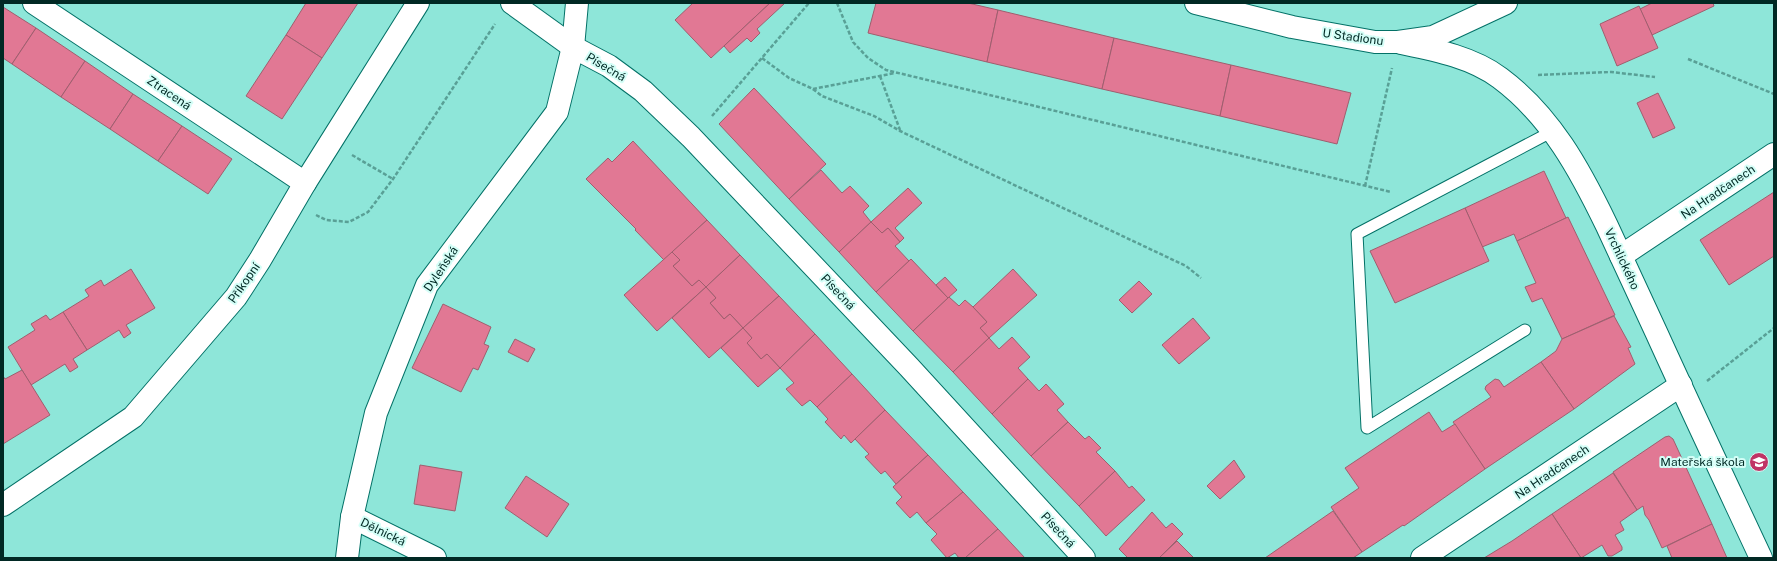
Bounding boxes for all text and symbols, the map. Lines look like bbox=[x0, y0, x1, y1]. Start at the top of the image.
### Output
street label: U Stadionu bbox=[1322, 26, 1384, 48]
street label: Písečná bbox=[584, 50, 628, 84]
street label: Ztracená bbox=[144, 73, 194, 113]
street label: Na Hradčanech bbox=[1678, 162, 1758, 222]
street label: Vrchlického bbox=[1602, 226, 1642, 292]
street label: Dyleňská bbox=[421, 244, 461, 294]
street label: Příkopní bbox=[225, 259, 263, 306]
street label: Písečná bbox=[818, 271, 858, 313]
street label: Na Hradčanech bbox=[1512, 442, 1592, 502]
school or university icon: Mateřská škola bbox=[1748, 451, 1770, 473]
place label: Mateřská škola bbox=[1660, 455, 1745, 469]
street label: Písečná bbox=[1038, 509, 1078, 551]
street label: Dělnická bbox=[358, 515, 408, 549]

